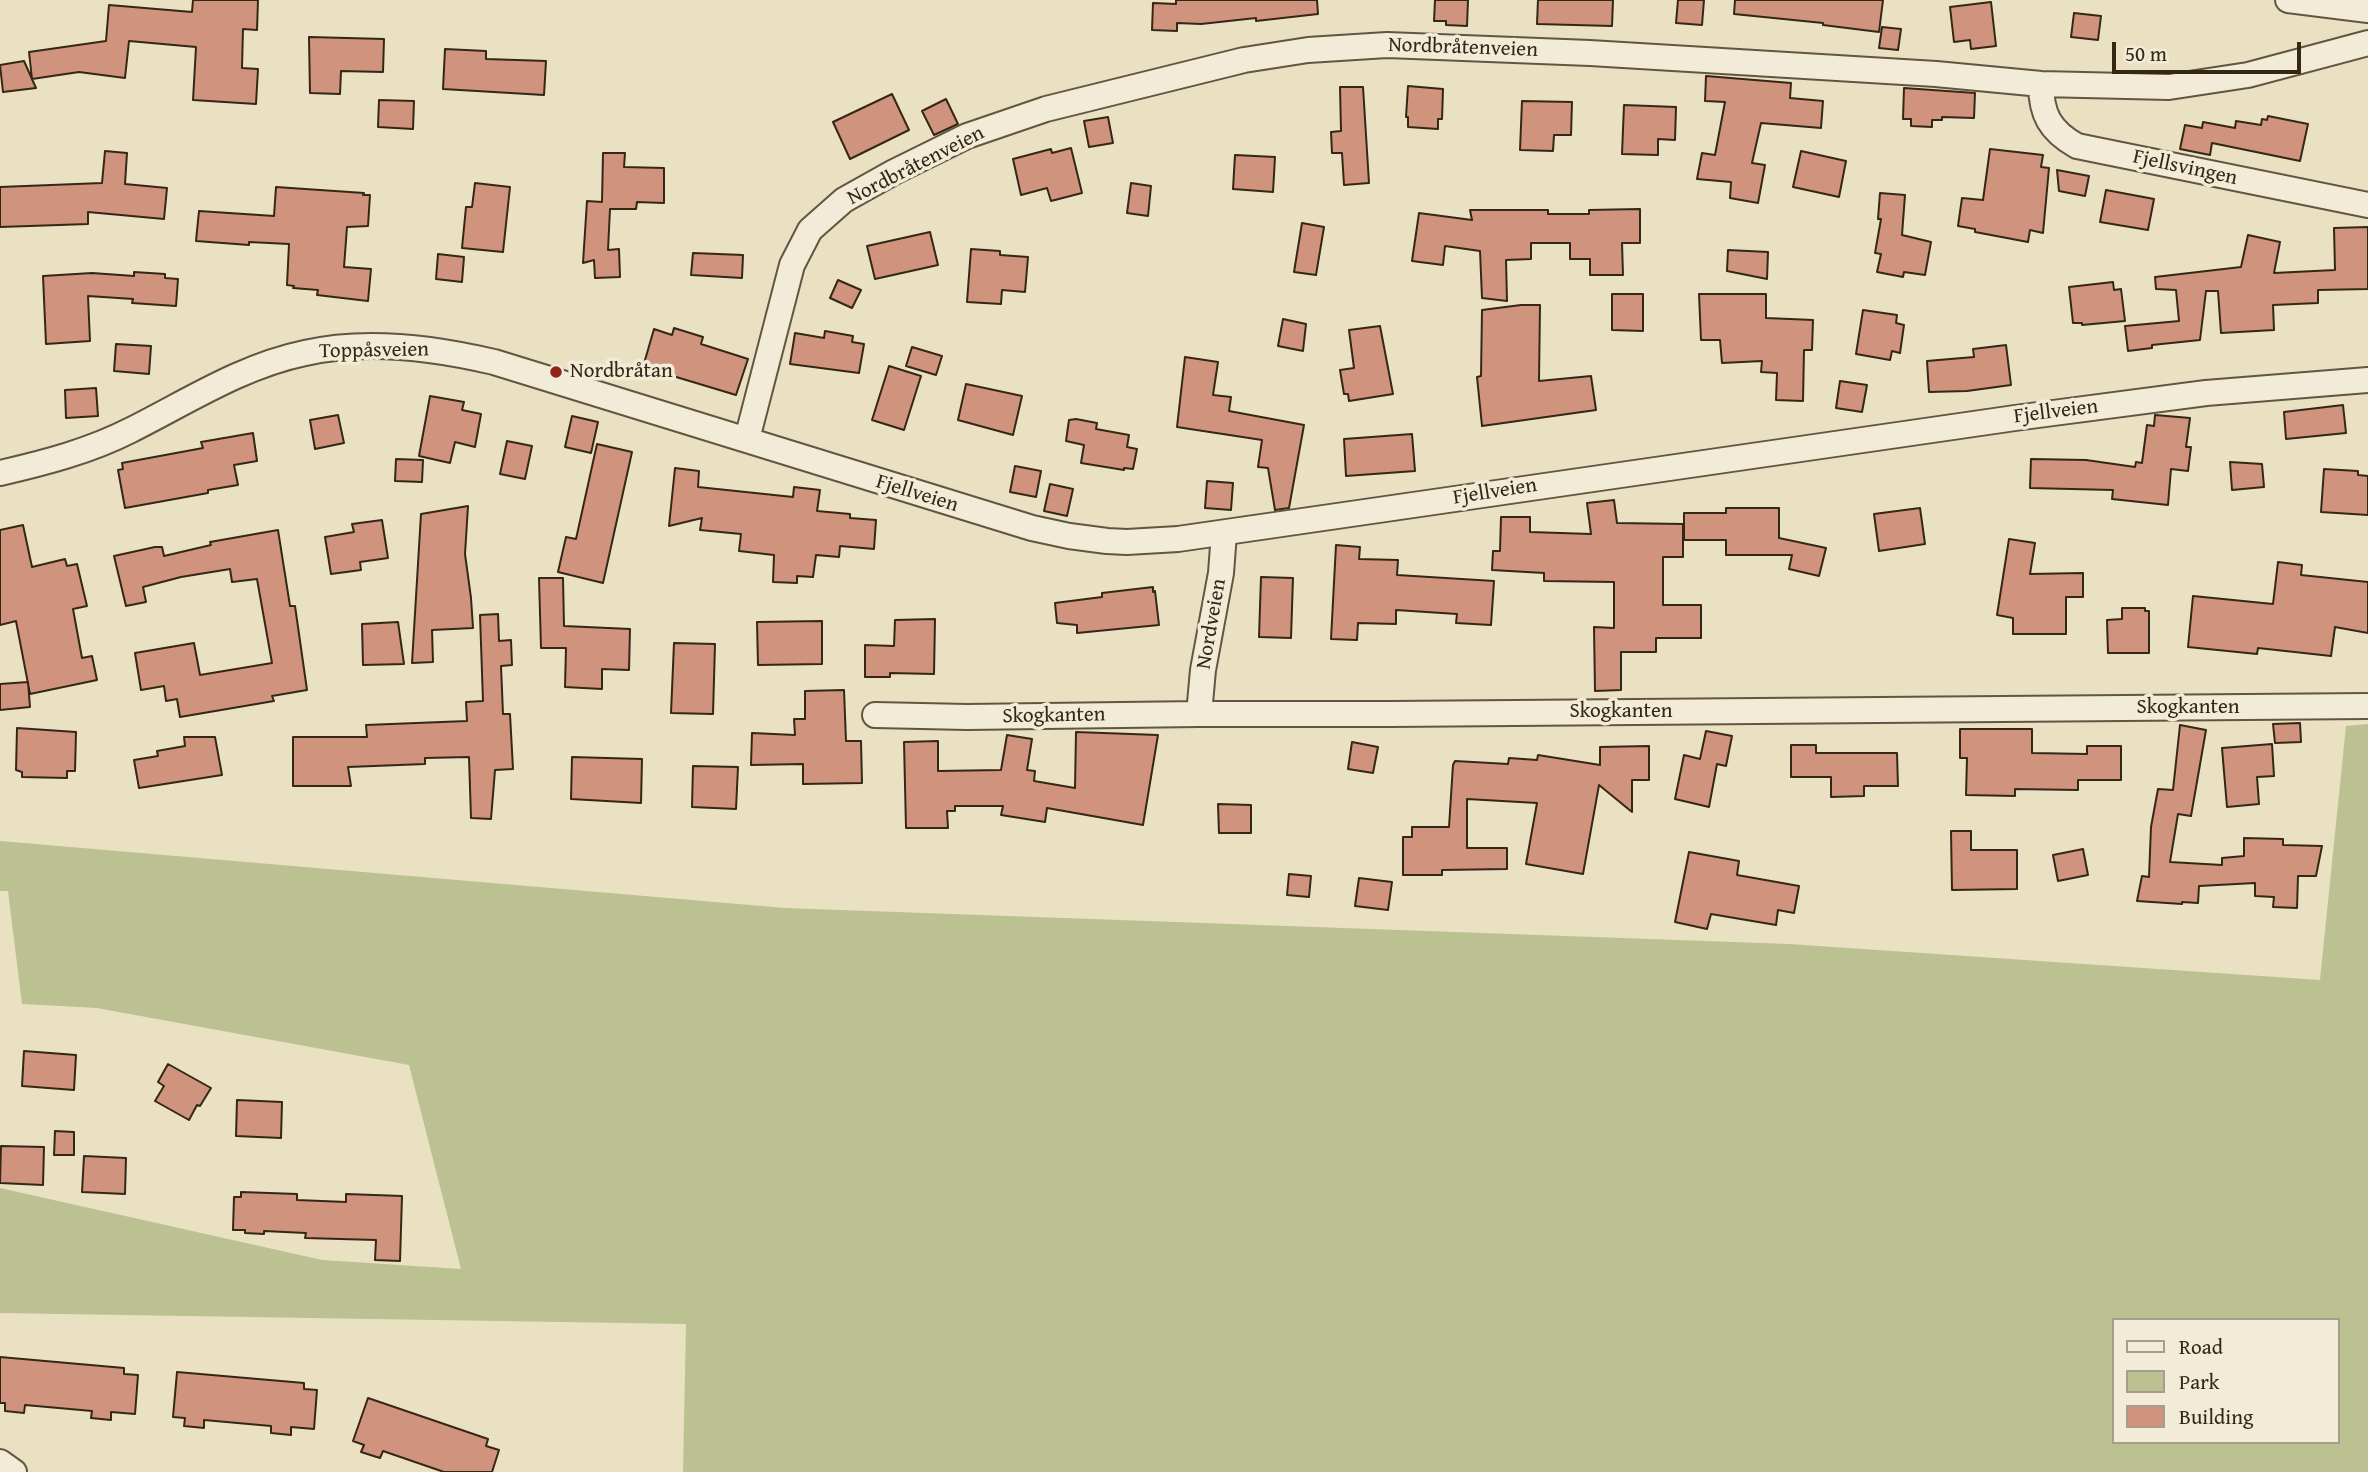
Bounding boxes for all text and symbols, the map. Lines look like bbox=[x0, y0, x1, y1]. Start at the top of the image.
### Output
scale bar bbox=[2116, 28, 2305, 72]
street label: Nordbråtenveien bbox=[1388, 33, 1538, 63]
text: 50 m bbox=[2125, 38, 2167, 69]
street label: Nordbråtenveien bbox=[843, 121, 989, 211]
street label: Fjellsvingen bbox=[2130, 145, 2240, 191]
street label: Toppåsveien bbox=[319, 337, 429, 365]
place label: Nordbråtan bbox=[570, 359, 673, 385]
marker: Nordbråtan bbox=[548, 364, 564, 380]
street label: Fjellveien bbox=[2012, 394, 2100, 430]
street label: Fjellveien bbox=[873, 470, 961, 518]
street label: Fjellveien bbox=[1451, 473, 1539, 511]
street label: Nordveien bbox=[1192, 577, 1232, 671]
street label: Skogkanten bbox=[2136, 695, 2240, 721]
street label: Skogkanten bbox=[1569, 699, 1673, 725]
street label: Skogkanten bbox=[1002, 703, 1106, 729]
legend bbox=[2112, 1318, 2340, 1444]
text: Road bbox=[2179, 1331, 2223, 1362]
text: Park bbox=[2179, 1366, 2220, 1397]
text: Building bbox=[2179, 1401, 2253, 1432]

